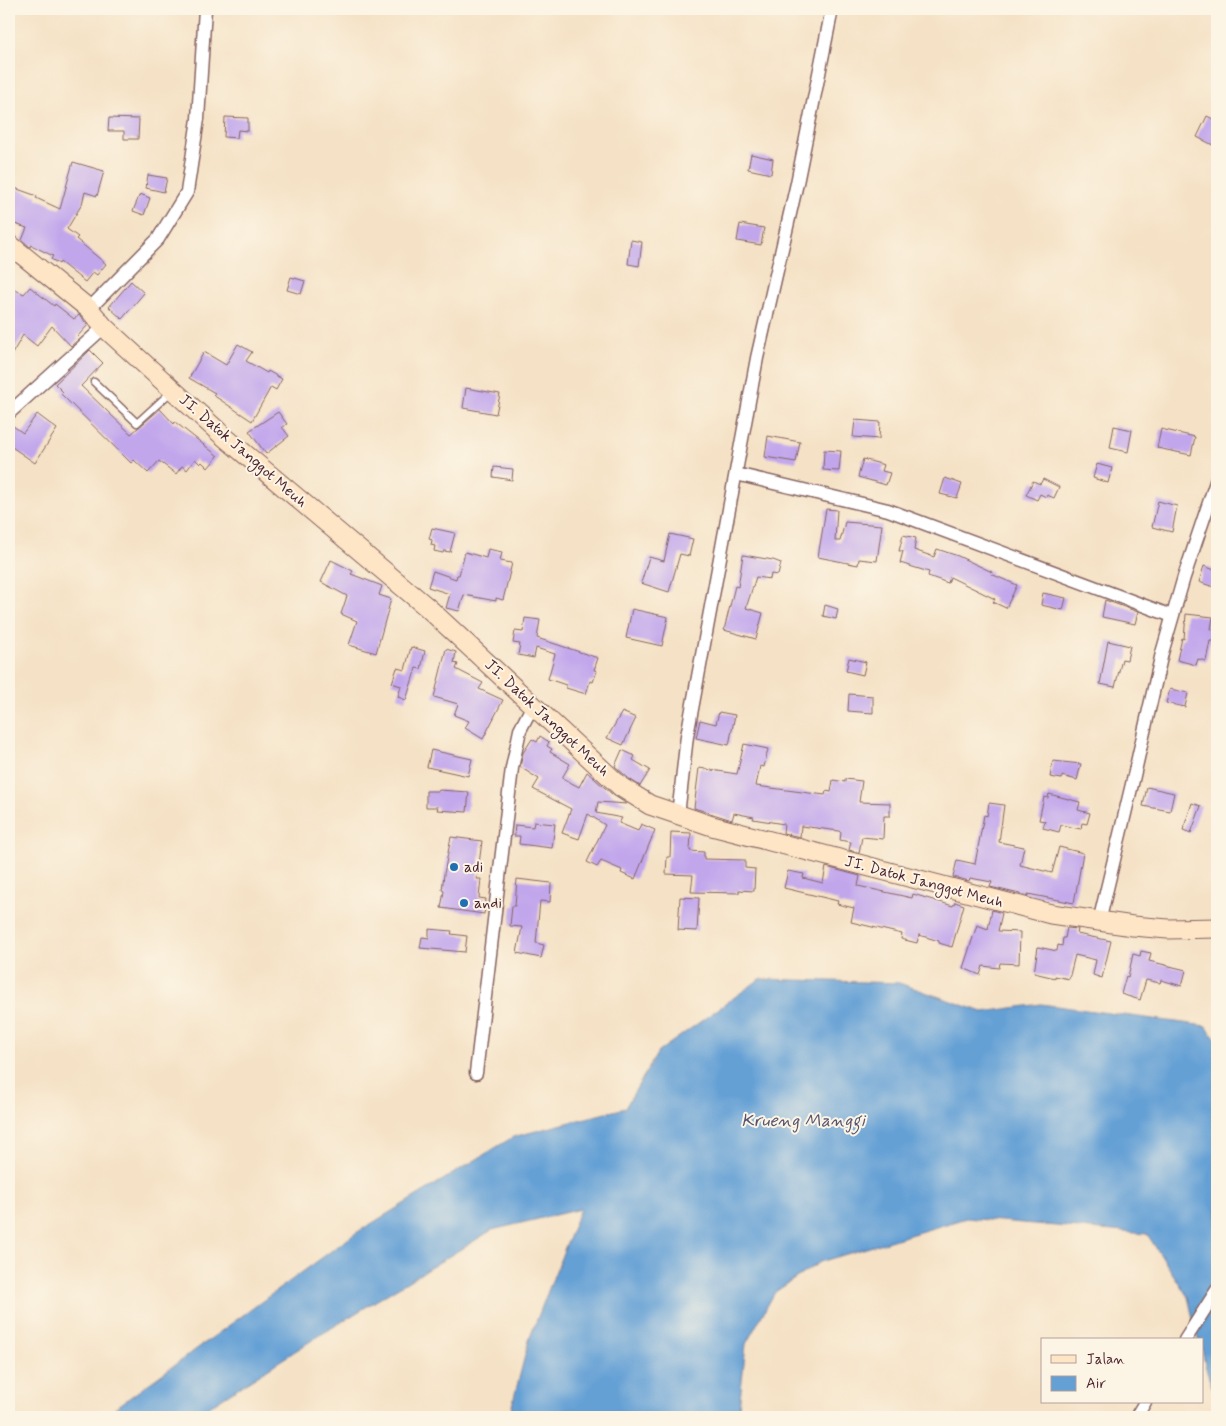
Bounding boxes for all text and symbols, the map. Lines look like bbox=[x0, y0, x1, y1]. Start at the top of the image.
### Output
street label: JI. Datok Janggot Meuh bbox=[174, 389, 312, 513]
street label: JI. Datok Janggot Meuh bbox=[479, 654, 614, 782]
street label: JI. Datok Janggot Meuh bbox=[842, 851, 1006, 914]
place label: adi bbox=[464, 857, 483, 878]
marker: adi bbox=[448, 861, 460, 873]
place label: andi bbox=[474, 893, 502, 914]
marker: andi bbox=[458, 897, 470, 909]
water label: Krueng Manggi bbox=[741, 1109, 867, 1135]
legend bbox=[1041, 1338, 1204, 1404]
text: Jalan bbox=[1086, 1350, 1125, 1370]
text: Air bbox=[1086, 1374, 1106, 1394]

